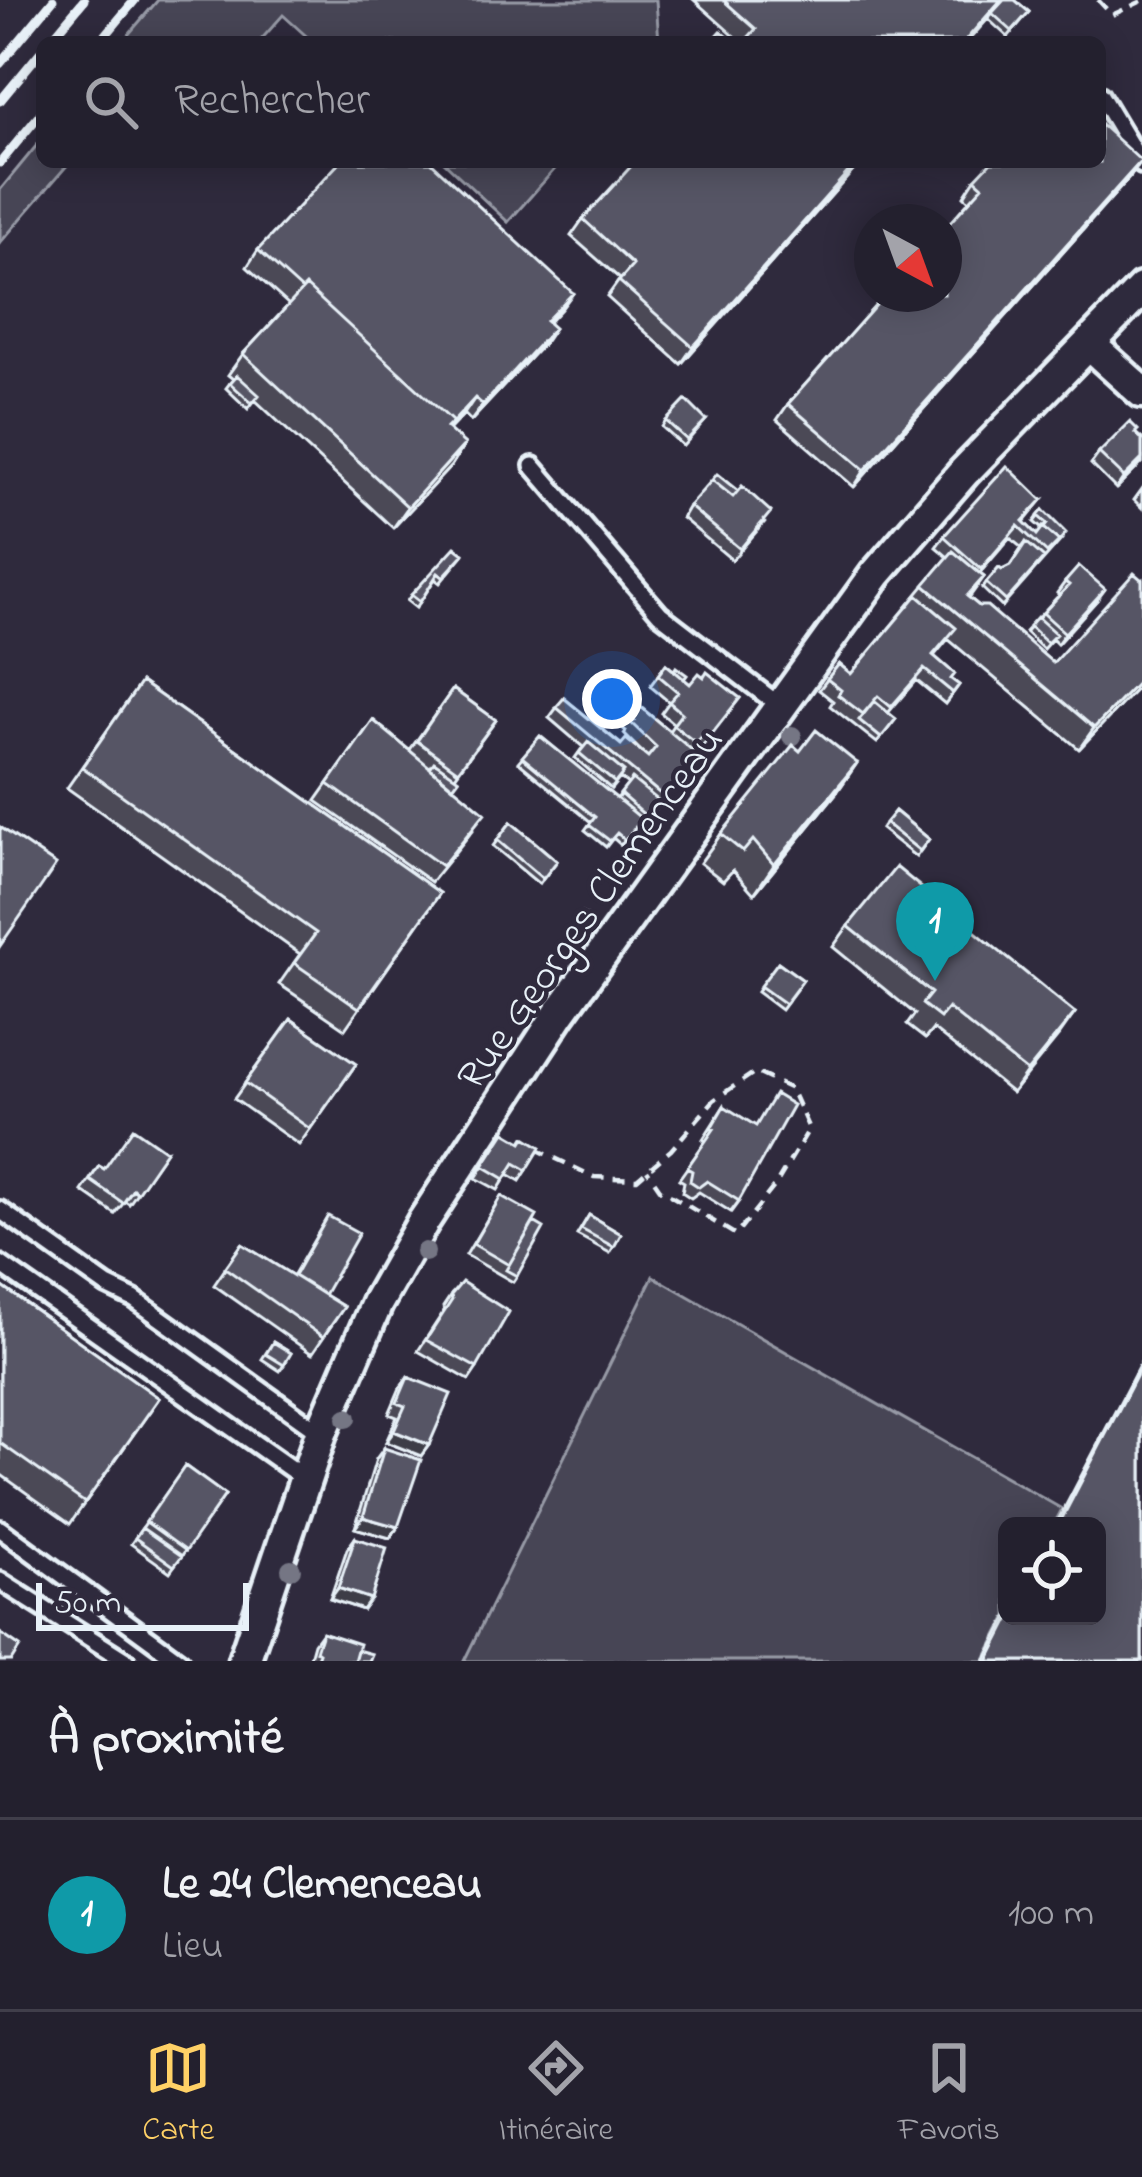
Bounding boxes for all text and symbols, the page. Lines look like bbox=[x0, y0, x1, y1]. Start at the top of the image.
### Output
search box bbox=[36, 36, 1106, 168]
icon: search bbox=[78, 69, 144, 135]
text: Rechercher bbox=[174, 69, 370, 135]
north arrow bbox=[854, 204, 962, 312]
your location bbox=[582, 669, 642, 729]
street label: Rue Georges Clemenceau bbox=[443, 716, 740, 1104]
pin: 1 bbox=[896, 882, 974, 981]
map controls bbox=[998, 1517, 1106, 1625]
button: locate bbox=[998, 1517, 1106, 1625]
scale bar bbox=[36, 1577, 249, 1630]
text: 50 m bbox=[54, 1580, 121, 1628]
text: À proximité bbox=[48, 1702, 283, 1777]
text: Le 24 Clemenceau bbox=[162, 1853, 482, 1919]
text: 1 bbox=[81, 1886, 93, 1943]
text: 100 m bbox=[1008, 1886, 1094, 1943]
text: Lieu bbox=[162, 1919, 223, 1976]
tab: Carte bbox=[142, 2035, 214, 2155]
tab: Itinéraire bbox=[499, 2035, 613, 2155]
tab: Favoris bbox=[898, 2035, 1000, 2155]

